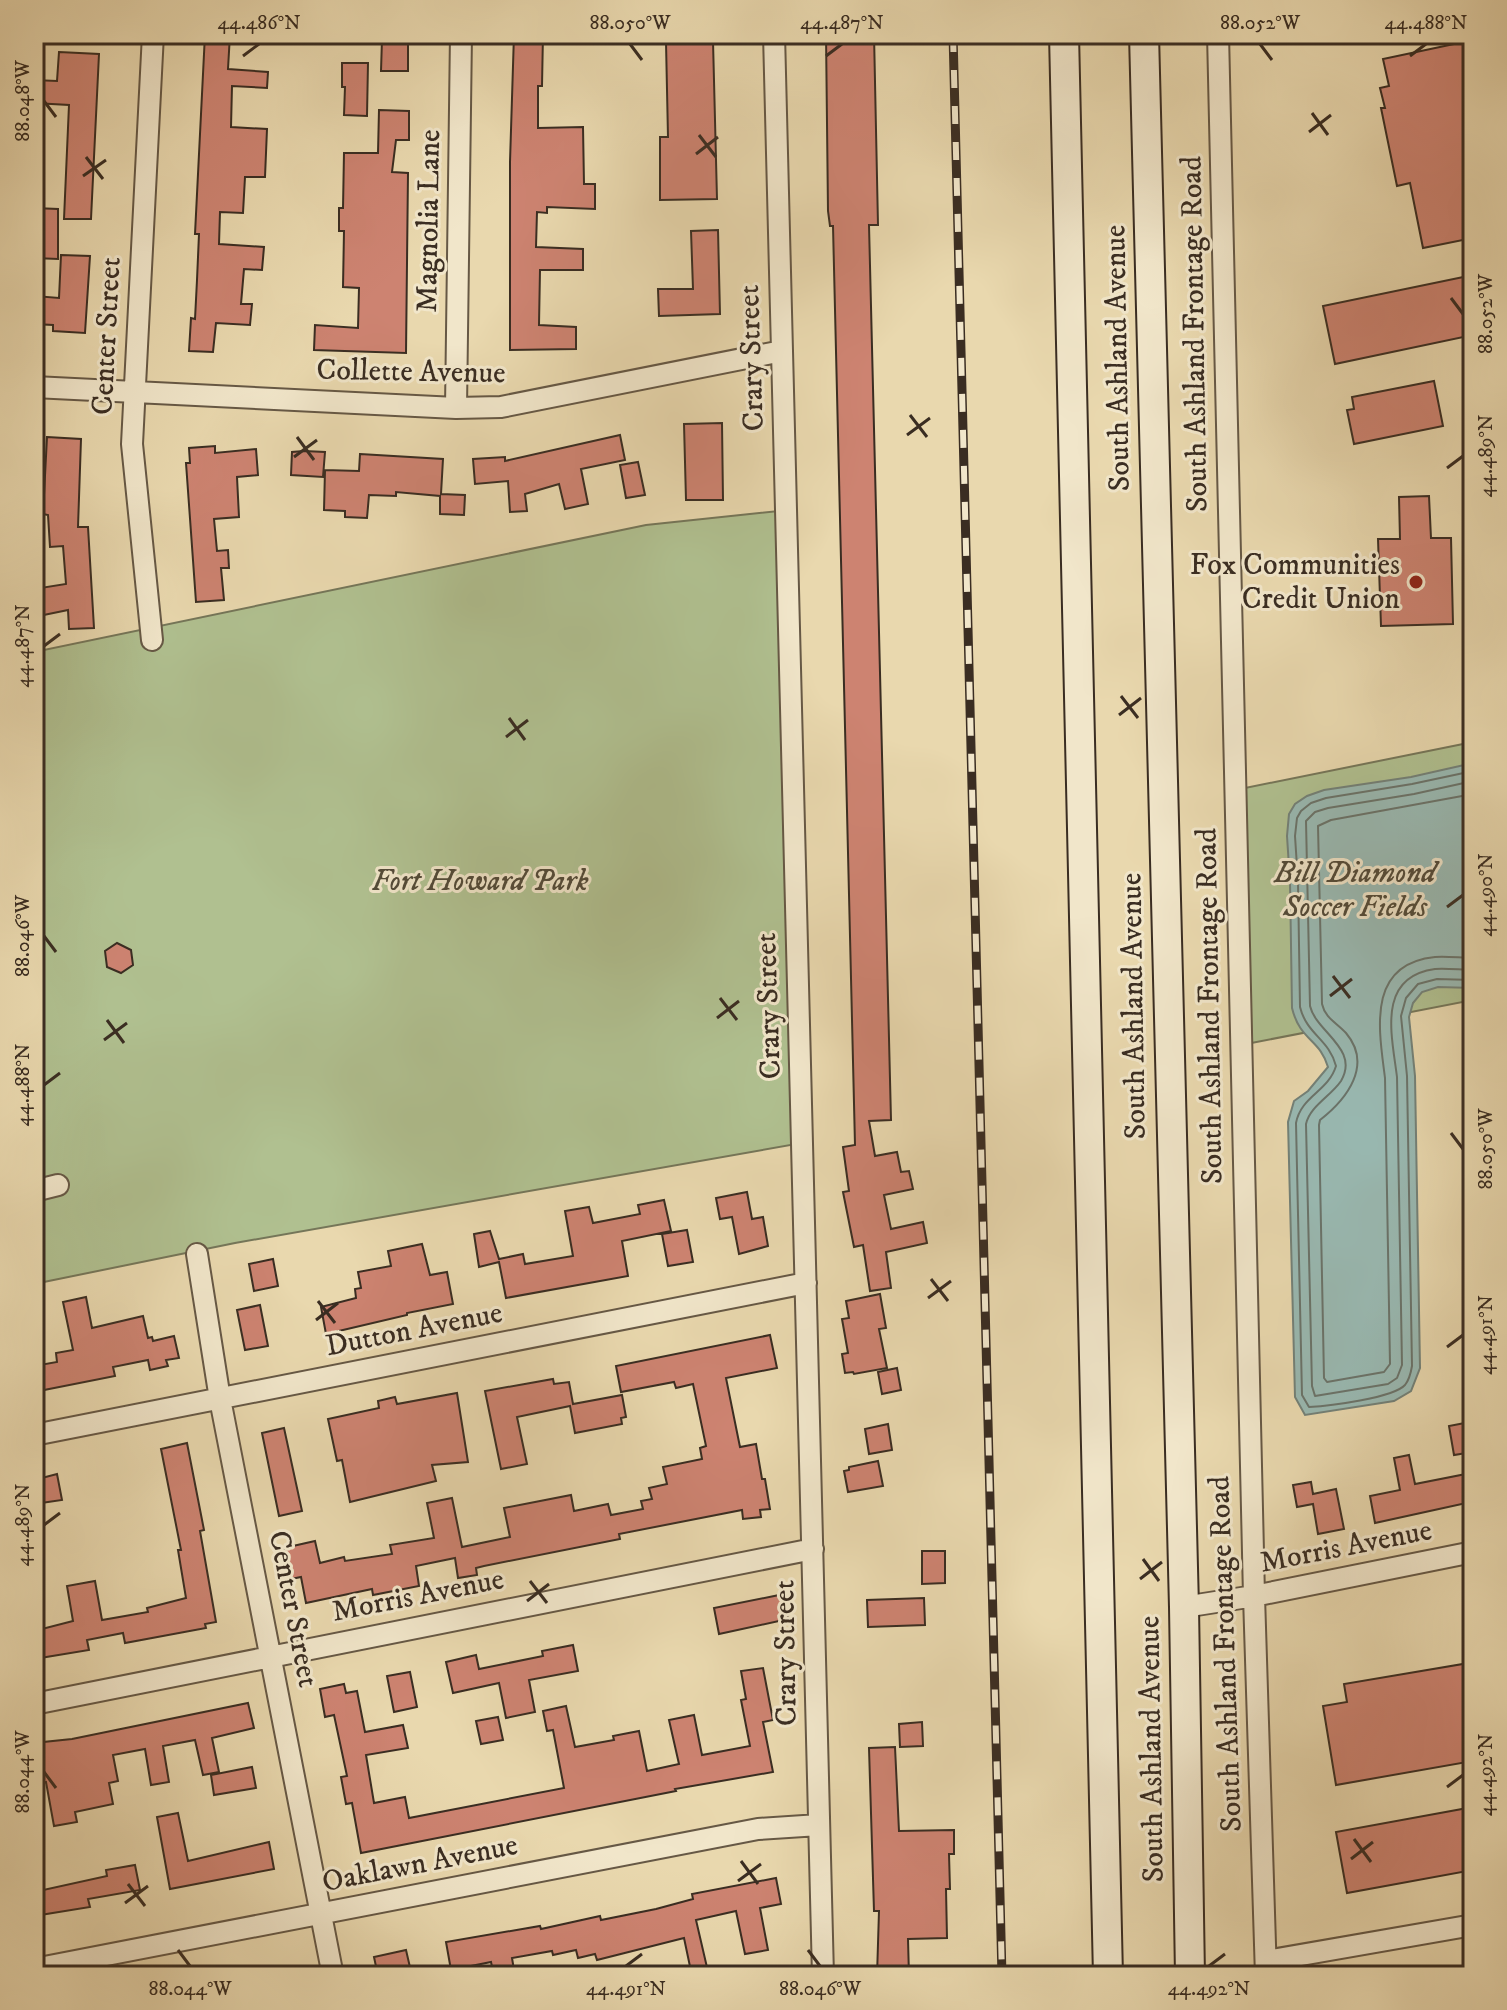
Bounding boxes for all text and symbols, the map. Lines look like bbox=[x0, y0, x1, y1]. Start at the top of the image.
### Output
text: 44.486°N bbox=[217, 11, 301, 36]
text: 88.050°W bbox=[590, 11, 671, 36]
text: 44.487°N bbox=[800, 11, 884, 36]
text: 88.052°W bbox=[1220, 11, 1301, 36]
text: 44.488°N bbox=[1385, 11, 1467, 36]
text: 88.048°W bbox=[11, 59, 36, 142]
street label: Magnolia Lane bbox=[409, 129, 449, 313]
street label: South Ashland Frontage Road bbox=[1173, 156, 1217, 512]
street label: South Ashland Avenue bbox=[1097, 224, 1139, 492]
street label: Center Street bbox=[84, 256, 130, 416]
text: 88.052°W bbox=[1474, 273, 1499, 354]
street label: Crary Street bbox=[731, 284, 773, 432]
street label: Collette Avenue bbox=[316, 352, 506, 392]
text: 44.489°N bbox=[1474, 415, 1499, 497]
place label: Fox Communities Credit Union bbox=[1190, 547, 1400, 618]
marker: Fox Communities Credit Union bbox=[1407, 573, 1425, 591]
text: 44.487°N bbox=[11, 604, 36, 688]
street label: South Ashland Frontage Road bbox=[1188, 828, 1232, 1184]
text: 44.490°N bbox=[1474, 853, 1499, 937]
park label: Bill Diamond Soccer Fields bbox=[1273, 855, 1440, 926]
park label: Fort Howard Park bbox=[371, 863, 589, 900]
street label: South Ashland Avenue bbox=[1113, 872, 1155, 1140]
text: 88.046°W bbox=[11, 894, 36, 977]
street label: Crary Street bbox=[748, 932, 790, 1080]
text: 44.488°N bbox=[11, 1044, 36, 1126]
text: 88.050°W bbox=[1474, 1108, 1499, 1189]
street label: Dutton Avenue bbox=[322, 1295, 506, 1365]
text: 44.491°N bbox=[1474, 1295, 1499, 1375]
street label: South Ashland Frontage Road bbox=[1201, 1475, 1251, 1833]
text: 44.489°N bbox=[11, 1484, 36, 1566]
street label: Morris Avenue bbox=[1257, 1512, 1435, 1582]
street label: Center Street bbox=[260, 1528, 326, 1690]
street label: Morris Avenue bbox=[329, 1561, 507, 1631]
street label: Crary Street bbox=[766, 1579, 806, 1727]
street label: South Ashland Avenue bbox=[1131, 1615, 1173, 1883]
text: 88.044°W bbox=[11, 1730, 36, 1814]
text: 44.492°N bbox=[1474, 1734, 1499, 1816]
street label: Oaklawn Avenue bbox=[319, 1827, 521, 1901]
text: 88.044°W bbox=[148, 1977, 232, 2002]
text: 44.491°N bbox=[586, 1977, 666, 2002]
text: 88.046°W bbox=[779, 1977, 862, 2002]
text: 44.492°N bbox=[1168, 1977, 1250, 2002]

